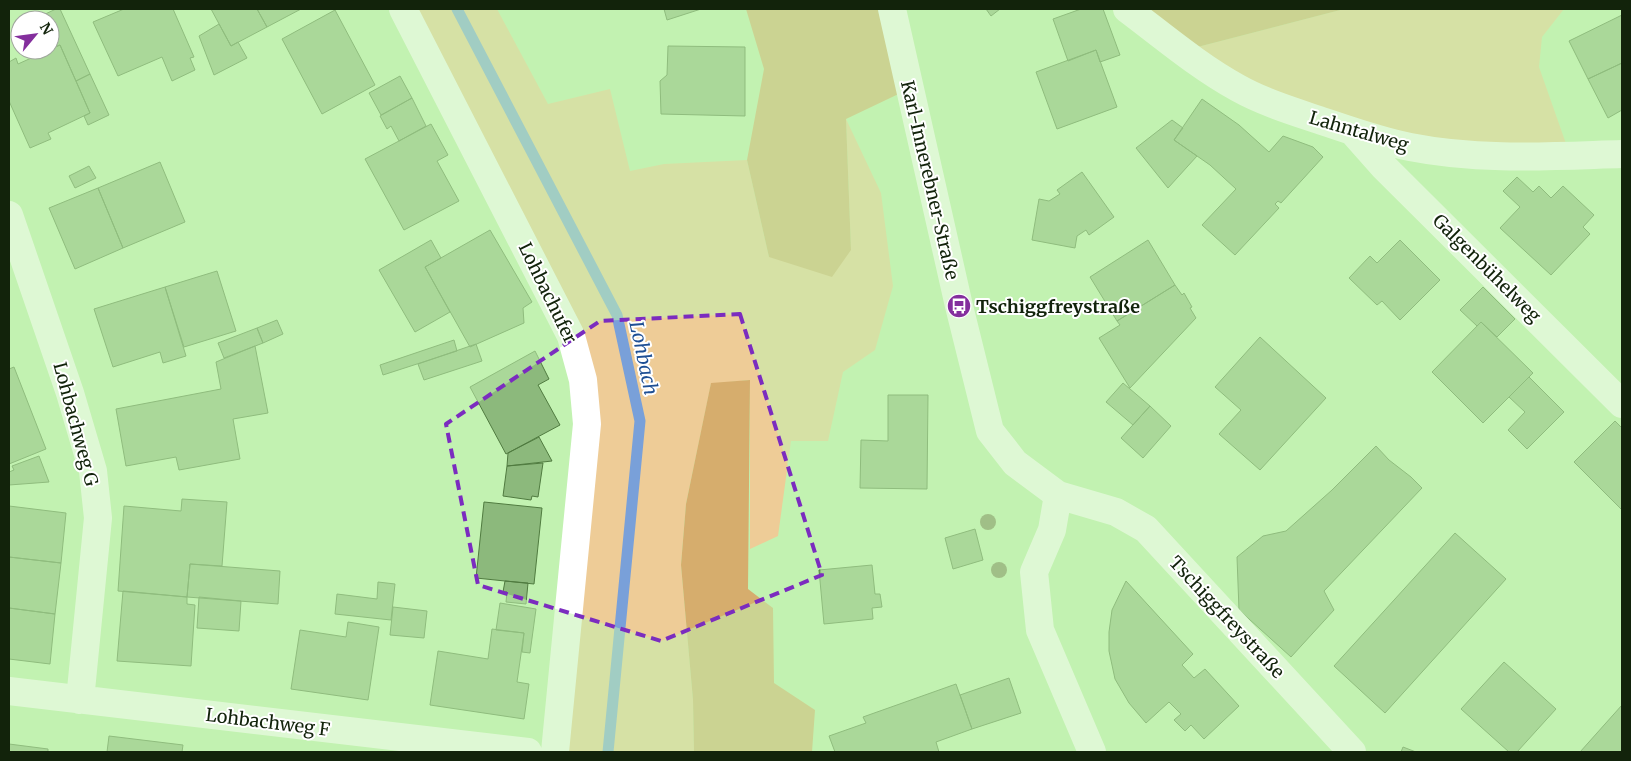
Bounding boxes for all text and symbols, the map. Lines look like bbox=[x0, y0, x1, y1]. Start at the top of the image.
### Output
north arrow bbox=[10, 10, 60, 60]
text: N bbox=[36, 19, 57, 38]
street label: Karl-Innerebner-Straße bbox=[896, 78, 964, 282]
street label: Lahntalweg bbox=[1307, 106, 1412, 156]
street label: Galgenbühelweg bbox=[1428, 209, 1546, 327]
street label: Lohbachufer bbox=[514, 239, 582, 347]
bus stop icon: Tschiggfreystraße bbox=[946, 293, 972, 319]
place label: Tschiggfreystraße bbox=[976, 295, 1140, 318]
water label: Lohbach bbox=[624, 319, 664, 397]
street label: Lohbachweg G bbox=[48, 360, 104, 488]
street label: Tschiggfreystraße bbox=[1164, 551, 1290, 683]
street label: Lohbachweg F bbox=[204, 703, 332, 741]

